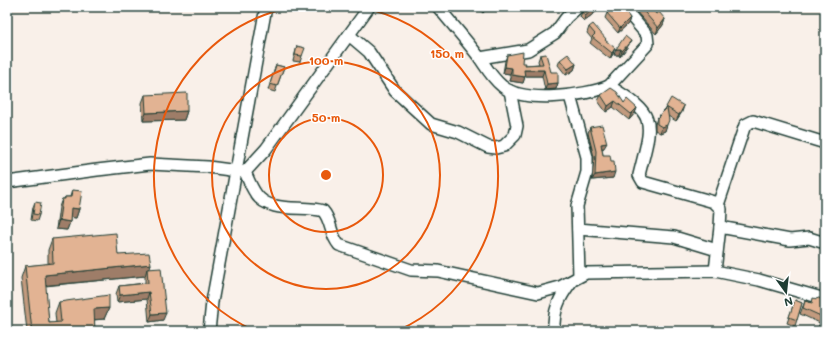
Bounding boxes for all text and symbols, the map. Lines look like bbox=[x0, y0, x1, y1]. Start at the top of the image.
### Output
text: 150 m bbox=[430, 45, 464, 61]
text: 100 m bbox=[309, 52, 343, 68]
text: 50 m bbox=[312, 109, 340, 125]
centre of rings bbox=[319, 168, 333, 182]
north arrow bbox=[766, 272, 806, 312]
text: N bbox=[783, 294, 795, 310]

